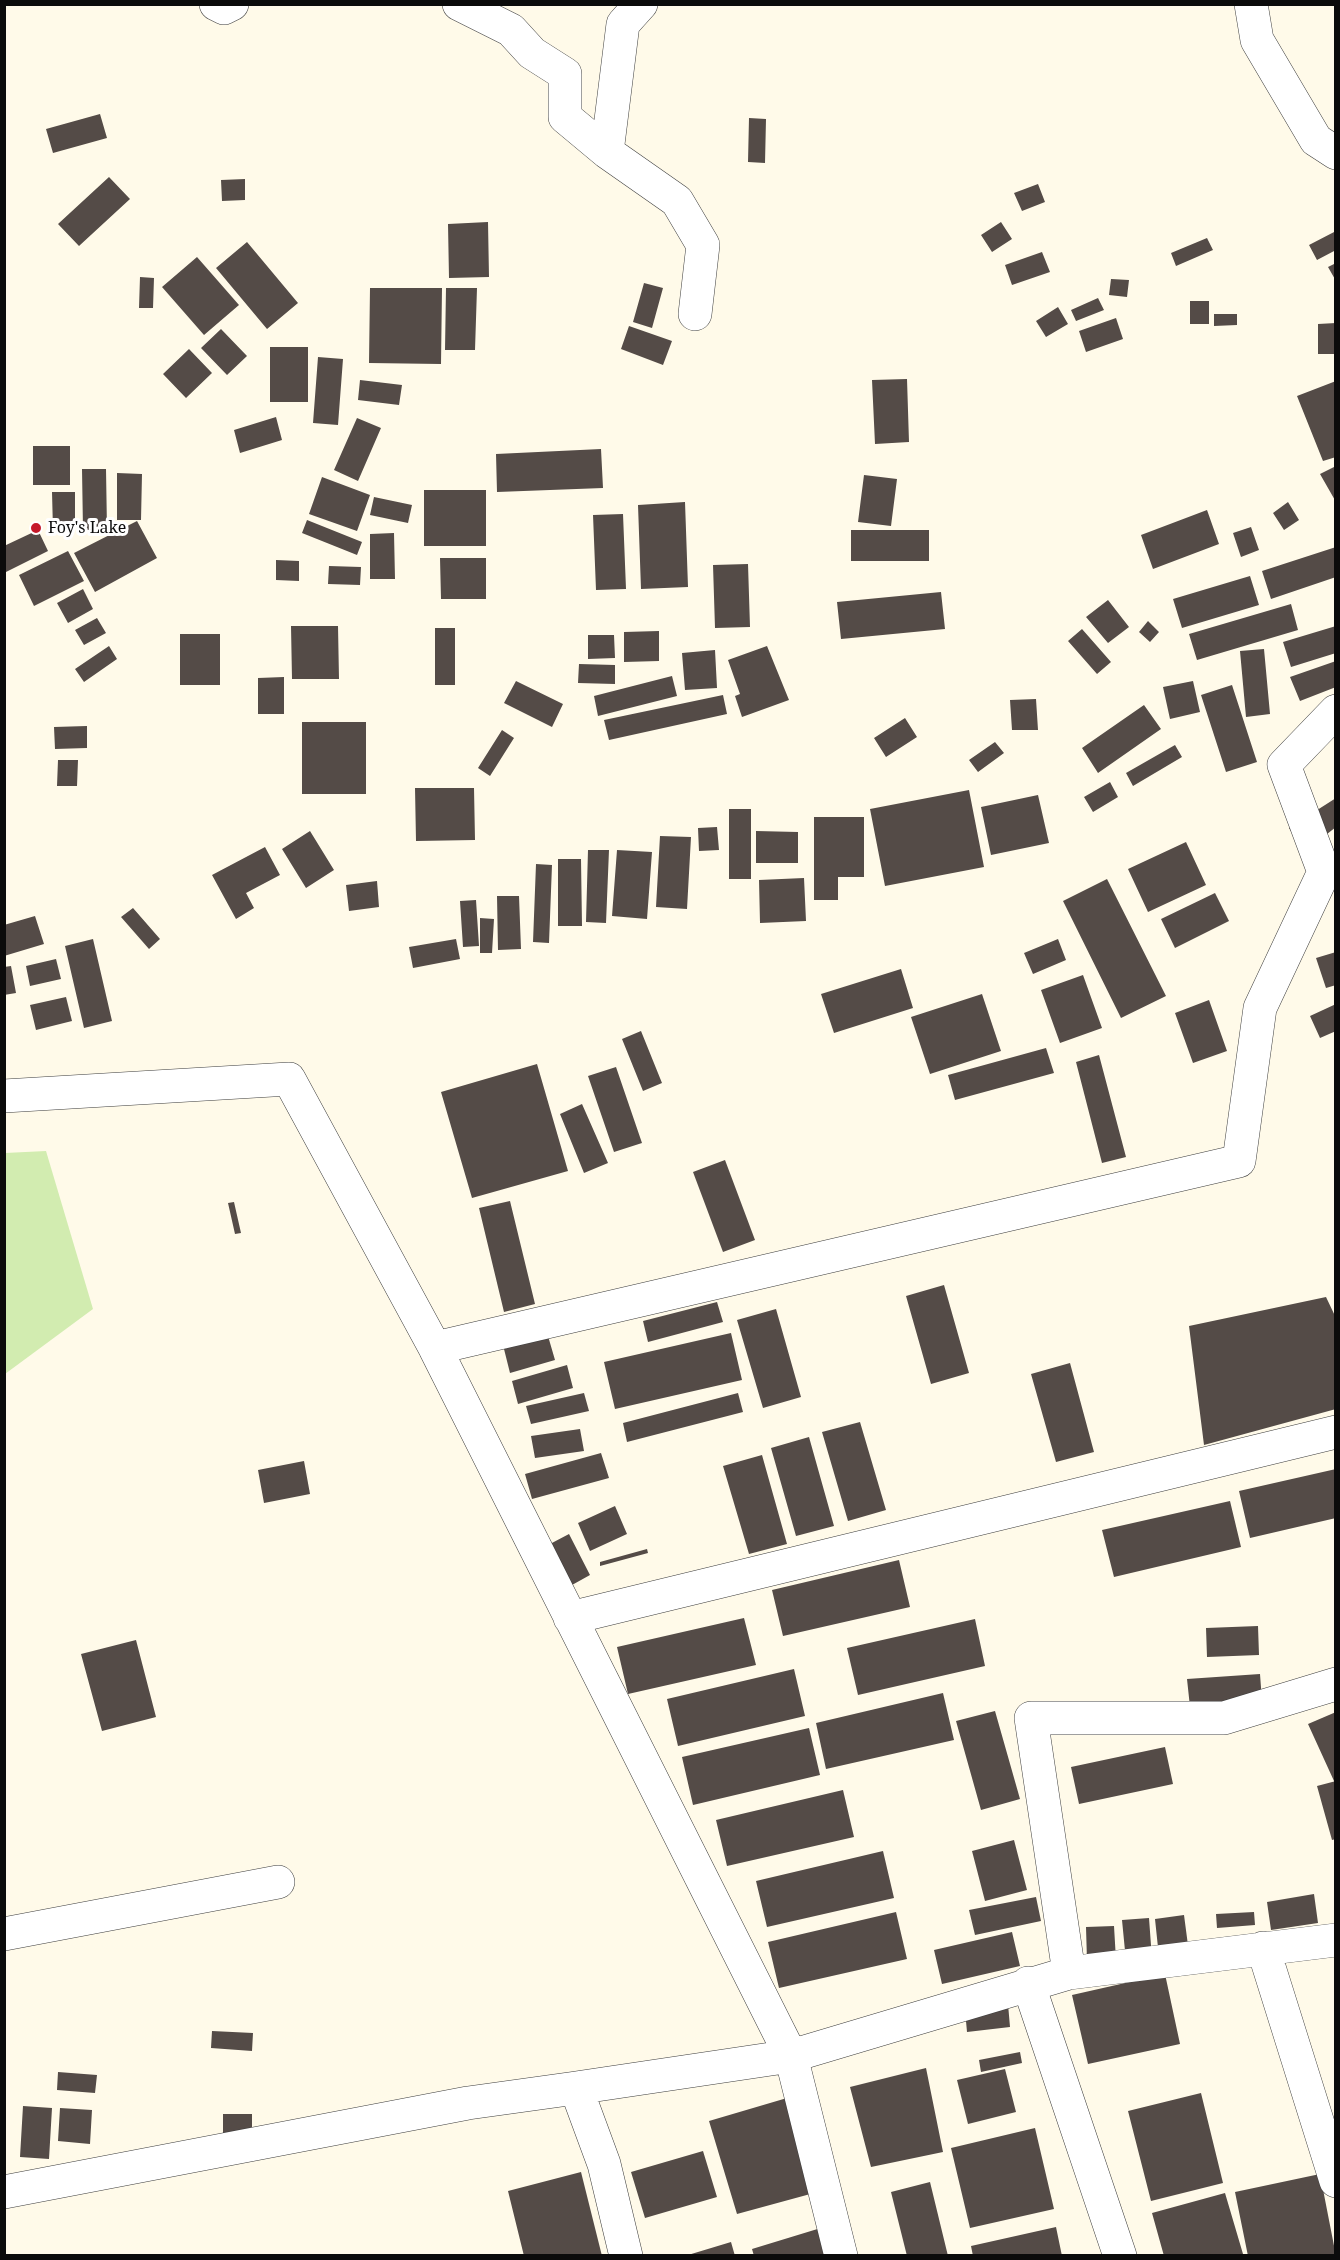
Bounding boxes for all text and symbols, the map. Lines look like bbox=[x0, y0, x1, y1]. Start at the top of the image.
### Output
place label: Foy's Lake bbox=[48, 518, 126, 538]
marker: Foy's Lake bbox=[29, 521, 43, 535]

